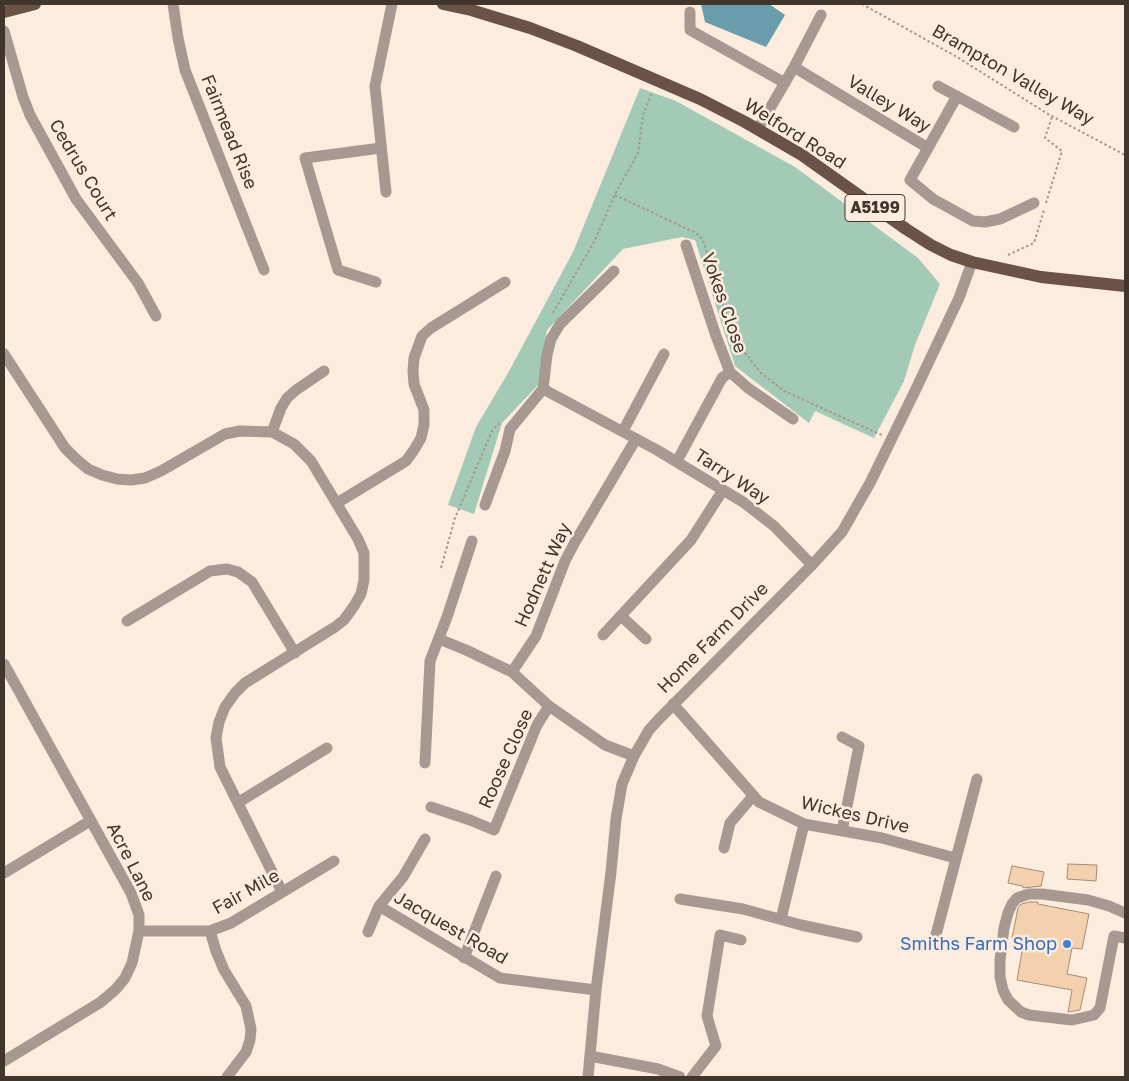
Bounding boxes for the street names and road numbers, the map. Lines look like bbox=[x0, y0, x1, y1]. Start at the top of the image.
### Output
street label: Brampton Valley Way bbox=[928, 20, 1098, 130]
street label: Valley Way bbox=[843, 71, 935, 137]
street label: Fairmead Rise bbox=[196, 72, 262, 192]
street label: Welford Road bbox=[740, 94, 850, 174]
street label: Cedrus Court bbox=[44, 115, 122, 225]
road number: A5199 bbox=[845, 194, 905, 222]
street label: Vokes Close bbox=[697, 250, 751, 356]
street label: Tarry Way bbox=[690, 445, 774, 509]
street label: Hodnett Way bbox=[510, 519, 576, 631]
street label: Home Farm Drive bbox=[653, 578, 773, 698]
street label: Roose Close bbox=[474, 706, 538, 812]
street label: Wickes Drive bbox=[799, 792, 911, 838]
street label: Acre Lane bbox=[102, 819, 160, 905]
street label: Fair Mile bbox=[209, 865, 283, 919]
street label: Jacquest Road bbox=[390, 887, 512, 969]

